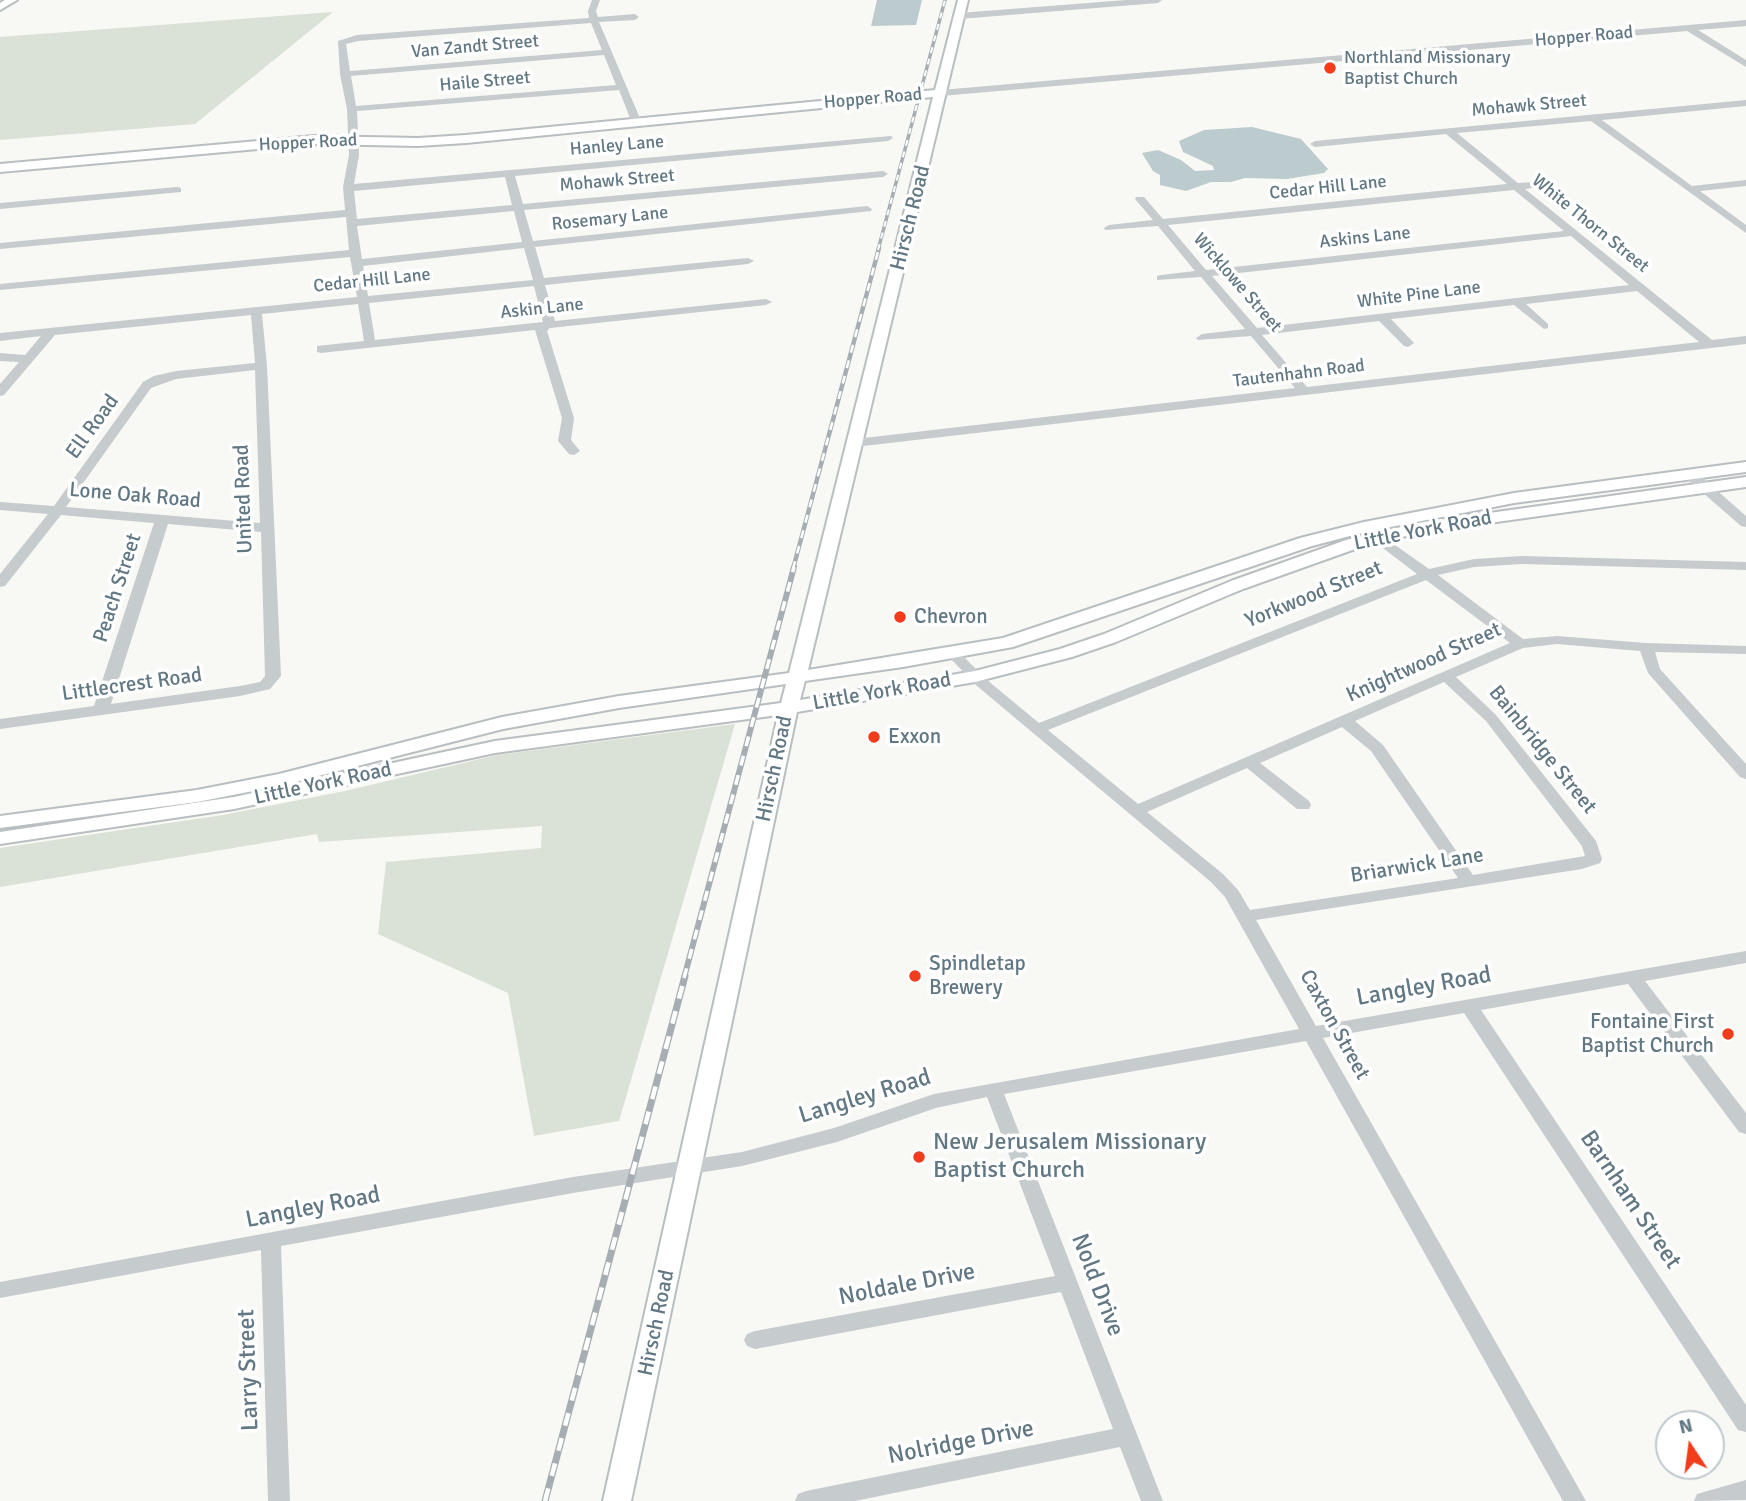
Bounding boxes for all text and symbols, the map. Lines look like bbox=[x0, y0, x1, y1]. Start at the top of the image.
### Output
street label: Hopper Road bbox=[1534, 22, 1634, 52]
street label: Van Zandt Street bbox=[410, 31, 540, 63]
place label: Northland Missionary Baptist Church bbox=[1344, 47, 1510, 90]
marker: Northland Missionary Baptist Church bbox=[1322, 60, 1338, 76]
street label: Haile Street bbox=[439, 67, 531, 97]
street label: Hopper Road bbox=[823, 84, 923, 114]
street label: Mohawk Street bbox=[1471, 90, 1587, 122]
street label: Hopper Road bbox=[258, 130, 358, 156]
street label: Hanley Lane bbox=[569, 131, 665, 161]
street label: Hirsch Road bbox=[886, 163, 936, 273]
street label: Mohawk Street bbox=[559, 165, 675, 197]
street label: White Thorn Street bbox=[1527, 170, 1653, 278]
street label: Cedar Hill Lane bbox=[1268, 171, 1388, 205]
street label: Rosemary Lane bbox=[551, 202, 669, 236]
street label: Askins Lane bbox=[1318, 222, 1412, 254]
street label: Wicklowe Street bbox=[1188, 229, 1286, 337]
street label: Cedar Hill Lane bbox=[312, 264, 432, 298]
street label: White Pine Lane bbox=[1356, 277, 1482, 313]
street label: Askin Lane bbox=[499, 294, 585, 324]
street label: Tautenhahn Road bbox=[1232, 355, 1366, 393]
street label: Ell Road bbox=[61, 390, 125, 464]
street label: United Road bbox=[229, 444, 259, 554]
street label: Lone Oak Road bbox=[68, 478, 202, 514]
street label: Little York Road bbox=[1352, 505, 1494, 557]
street label: Peach Street bbox=[89, 530, 147, 646]
street label: Yorkwood Street bbox=[1242, 556, 1386, 634]
place label: Chevron bbox=[914, 604, 988, 630]
marker: Chevron bbox=[892, 609, 908, 625]
street label: Knightwood Street bbox=[1343, 618, 1505, 708]
street label: Littlecrest Road bbox=[60, 663, 204, 707]
street label: Little York Road bbox=[811, 667, 953, 717]
street label: Bainbridge Street bbox=[1483, 681, 1601, 819]
street label: Hirsch Road bbox=[751, 714, 799, 824]
place label: Exxon bbox=[888, 724, 941, 750]
marker: Exxon bbox=[866, 729, 882, 745]
street label: Little York Road bbox=[252, 757, 394, 811]
street label: Briarwick Lane bbox=[1349, 843, 1485, 889]
place label: Spindletap Brewery bbox=[929, 951, 1026, 1001]
street label: Langley Road bbox=[1354, 961, 1494, 1013]
street label: Caxton Street bbox=[1293, 966, 1375, 1084]
marker: Spindletap Brewery bbox=[907, 968, 923, 984]
place label: Fontaine First Baptist Church bbox=[1581, 1009, 1714, 1059]
marker: Fontaine First Baptist Church bbox=[1720, 1026, 1736, 1042]
street label: Langley Road bbox=[795, 1063, 935, 1131]
street label: Barnham Street bbox=[1573, 1125, 1687, 1275]
place label: New Jerusalem Missionary Baptist Church bbox=[933, 1129, 1206, 1185]
marker: New Jerusalem Missionary Baptist Church bbox=[911, 1149, 927, 1165]
street label: Langley Road bbox=[243, 1181, 383, 1235]
street label: Nold Drive bbox=[1064, 1230, 1130, 1340]
street label: Noldale Drive bbox=[836, 1258, 978, 1312]
street label: Hirsch Road bbox=[633, 1268, 681, 1378]
street label: Larry Street bbox=[232, 1309, 266, 1431]
north arrow bbox=[1655, 1410, 1725, 1480]
text: N bbox=[1677, 1413, 1695, 1440]
street label: Nolridge Drive bbox=[886, 1415, 1036, 1471]

